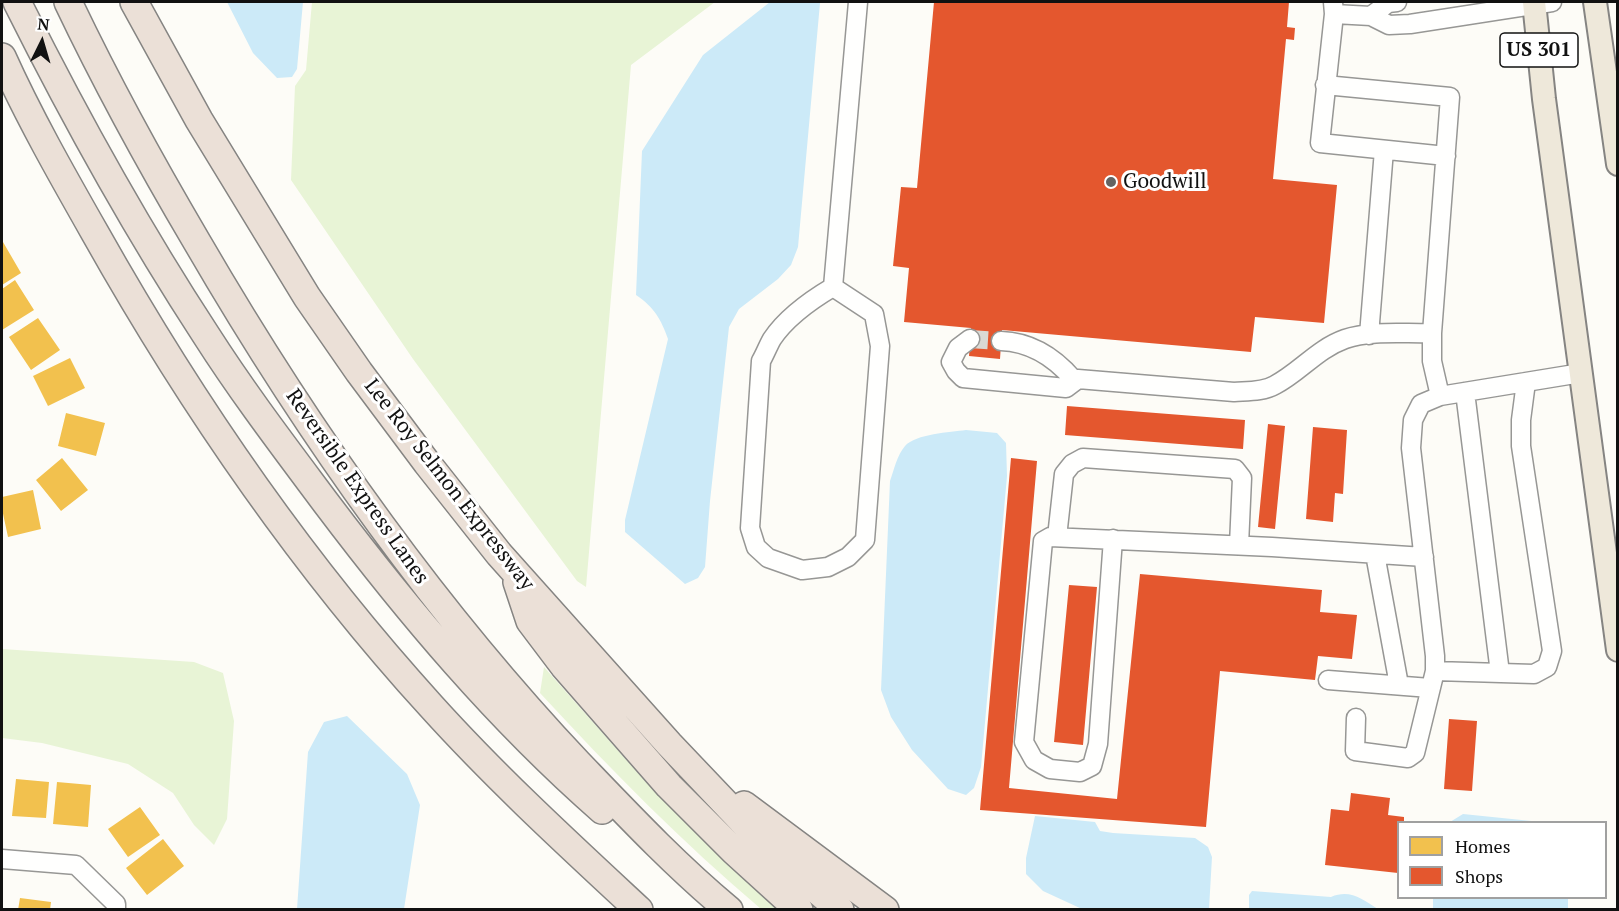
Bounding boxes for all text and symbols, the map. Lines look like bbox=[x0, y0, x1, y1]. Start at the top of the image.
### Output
north arrow bbox=[12, 12, 72, 72]
text: N bbox=[37, 13, 51, 36]
road number: US 301 bbox=[1500, 33, 1578, 67]
place label: Goodwill bbox=[1123, 169, 1207, 195]
marker: Goodwill bbox=[1104, 175, 1118, 189]
street label: Lee Roy Selmon Expressway bbox=[359, 374, 539, 596]
street label: Reversible Express Lanes bbox=[280, 385, 434, 589]
legend bbox=[1397, 821, 1607, 899]
text: Homes bbox=[1455, 834, 1510, 858]
text: Shops bbox=[1455, 864, 1503, 888]

